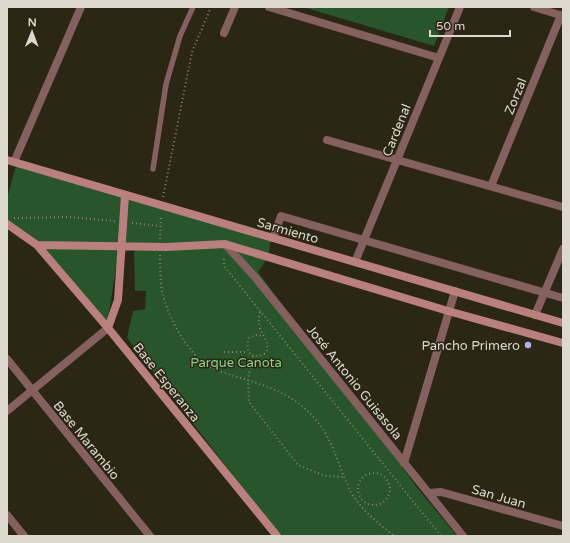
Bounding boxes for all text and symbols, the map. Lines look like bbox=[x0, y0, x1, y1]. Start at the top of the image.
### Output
north arrow bbox=[12, 12, 52, 52]
scale bar bbox=[430, 12, 510, 38]
text: N bbox=[28, 16, 37, 29]
text: 50 m bbox=[436, 19, 465, 33]
street label: Zorzal bbox=[501, 76, 531, 117]
street label: Cardenal bbox=[379, 102, 415, 159]
street label: Sarmiento bbox=[255, 215, 320, 247]
street label: José Antonio Guisasola bbox=[303, 322, 405, 443]
place label: Pancho Primero bbox=[421, 338, 520, 354]
street label: Base Esperanza bbox=[129, 340, 203, 425]
marker: Pancho Primero bbox=[523, 340, 533, 350]
park label: Parque Canota bbox=[190, 355, 282, 371]
street label: Base Marambio bbox=[50, 398, 123, 483]
street label: San Juan bbox=[470, 482, 528, 512]

